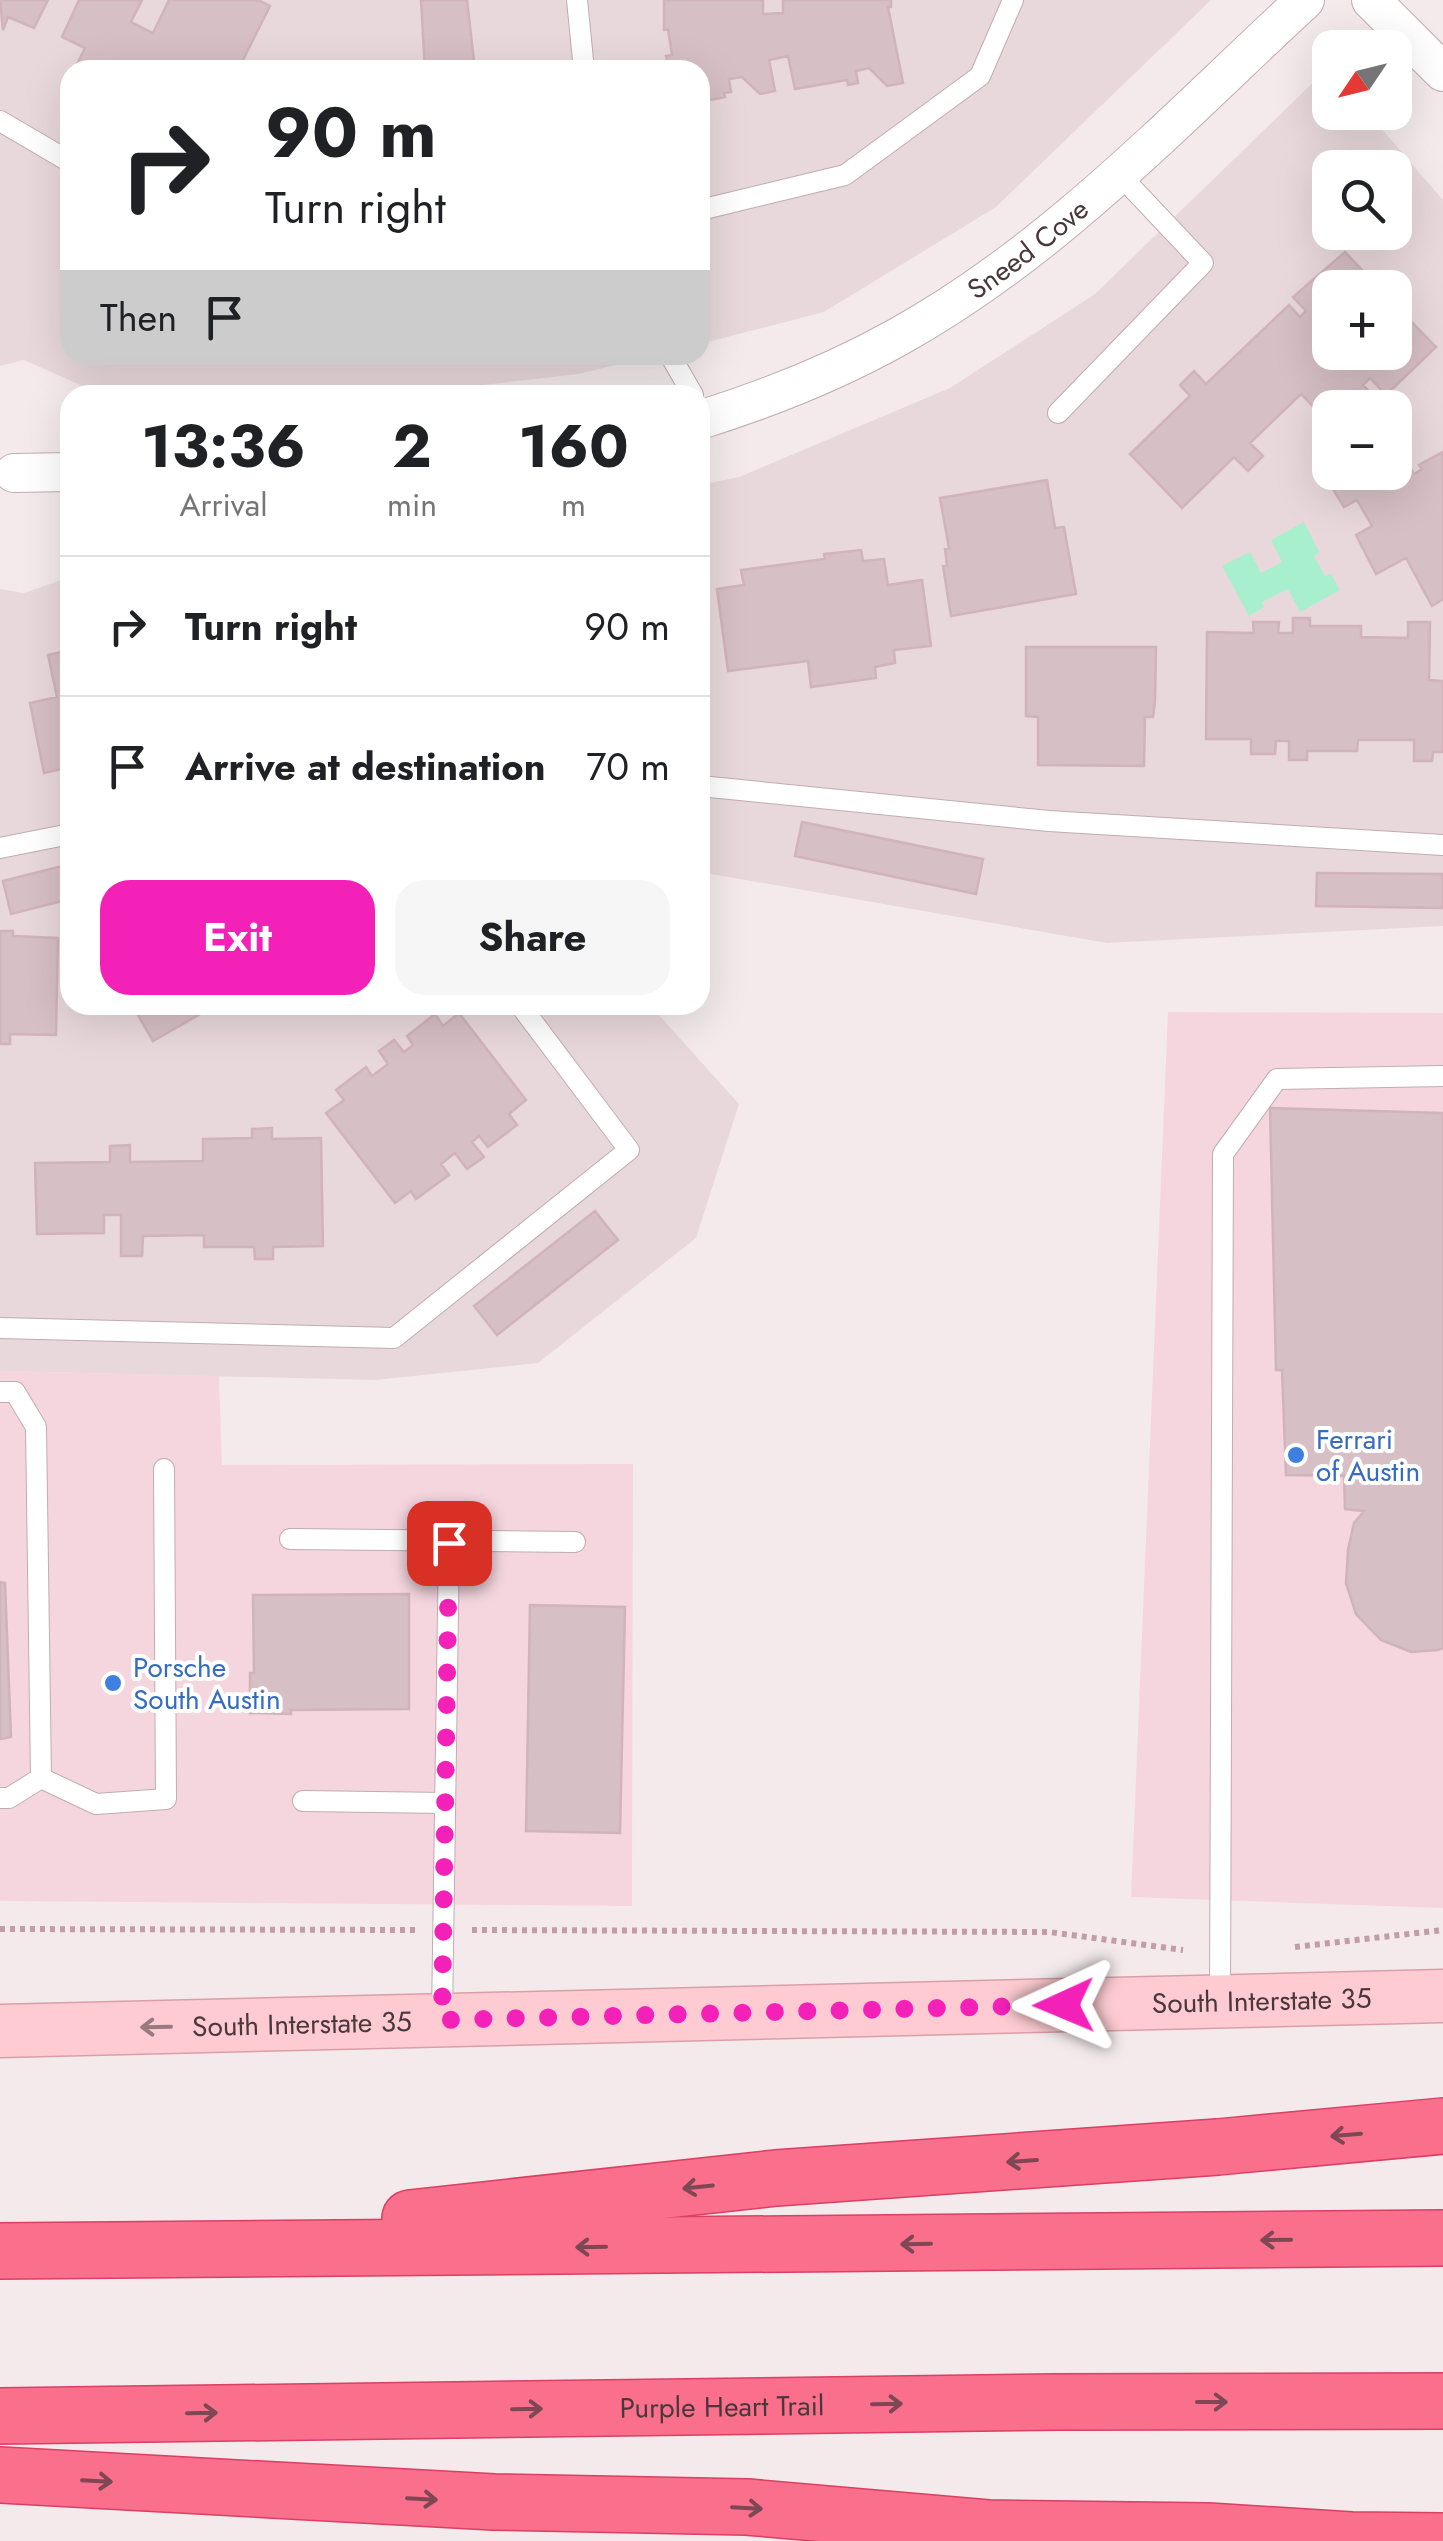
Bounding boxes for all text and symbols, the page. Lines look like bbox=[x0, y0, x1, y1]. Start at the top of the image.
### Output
north arrow bbox=[1312, 30, 1412, 130]
map controls bbox=[1312, 30, 1412, 490]
text: 90 m bbox=[265, 82, 437, 183]
icon: right bbox=[100, 100, 230, 230]
button: search bbox=[1312, 150, 1412, 250]
text: Turn right bbox=[265, 175, 446, 240]
street label: Sneed Cove bbox=[959, 189, 1097, 309]
button: + bbox=[1312, 270, 1412, 370]
text: Then bbox=[100, 290, 177, 345]
icon: arrive bbox=[197, 290, 252, 345]
button: − bbox=[1312, 390, 1412, 490]
text: 13:36 bbox=[141, 403, 306, 490]
text: 2 bbox=[392, 403, 432, 490]
text: 160 bbox=[518, 403, 629, 490]
text: Arrival bbox=[179, 482, 268, 528]
text: min bbox=[387, 482, 437, 528]
text: m bbox=[561, 482, 586, 528]
icon: right bbox=[100, 599, 155, 654]
text: Turn right bbox=[185, 599, 357, 654]
text: 90 m bbox=[584, 599, 670, 654]
icon: arrive bbox=[100, 739, 155, 794]
text: Arrive at destination bbox=[185, 739, 546, 794]
text: 70 m bbox=[586, 739, 670, 794]
button: Exit bbox=[100, 880, 375, 995]
button: Share bbox=[395, 880, 670, 995]
place label: Ferrari of Austin bbox=[1316, 1419, 1420, 1492]
marker: Ferrari of Austin bbox=[1285, 1444, 1307, 1466]
pin bbox=[407, 1501, 492, 1586]
icon: arrive bbox=[422, 1516, 477, 1571]
place label: Porsche South Austin bbox=[133, 1647, 281, 1720]
marker: Porsche South Austin bbox=[102, 1672, 124, 1694]
position arrow bbox=[1012, 1953, 1116, 2057]
street label: South Interstate 35 bbox=[1151, 1977, 1372, 2024]
street label: South Interstate 35 bbox=[192, 2001, 412, 2047]
one-way arrow bbox=[140, 2018, 172, 2036]
one-way arrow bbox=[1330, 2126, 1363, 2145]
one-way arrow bbox=[1006, 2152, 1039, 2171]
one-way arrow bbox=[682, 2178, 715, 2197]
one-way arrow bbox=[1260, 2230, 1292, 2250]
one-way arrow bbox=[900, 2234, 932, 2254]
one-way arrow bbox=[575, 2238, 608, 2256]
street label: Purple Heart Trail bbox=[619, 2385, 825, 2428]
one-way arrow bbox=[1196, 2392, 1228, 2412]
one-way arrow bbox=[871, 2395, 903, 2414]
one-way arrow bbox=[510, 2400, 543, 2418]
one-way arrow bbox=[186, 2404, 218, 2422]
one-way arrow bbox=[81, 2472, 113, 2491]
one-way arrow bbox=[405, 2490, 437, 2509]
one-way arrow bbox=[730, 2499, 762, 2518]

